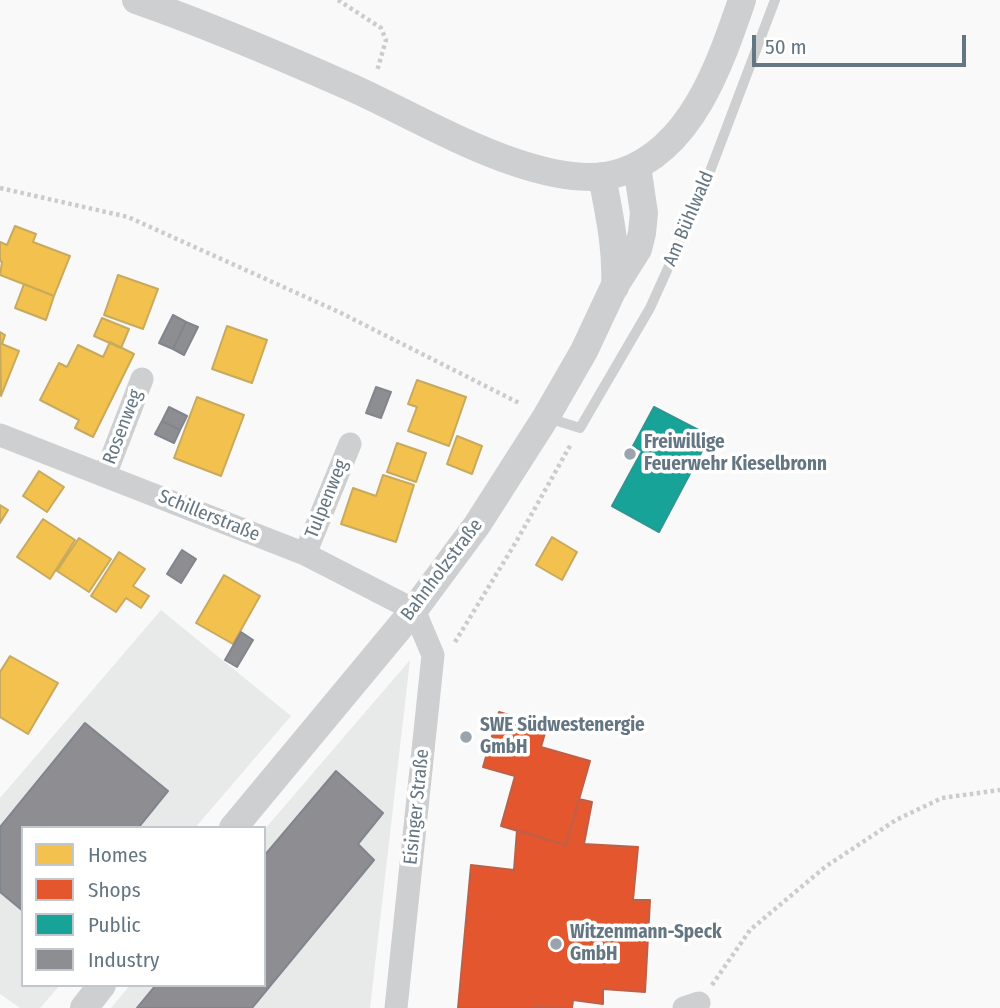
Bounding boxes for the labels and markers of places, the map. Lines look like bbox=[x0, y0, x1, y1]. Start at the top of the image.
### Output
place label: Freiwillige Feuerwehr Kieselbronn bbox=[644, 432, 827, 476]
marker: Freiwillige Feuerwehr Kieselbronn bbox=[622, 446, 638, 462]
place label: SWE Südwestenergie GmbH bbox=[480, 715, 645, 759]
marker: SWE Südwestenergie GmbH bbox=[458, 729, 474, 745]
place label: Witzenmann-Speck GmbH bbox=[570, 922, 722, 966]
marker: Witzenmann-Speck GmbH bbox=[548, 936, 564, 952]

